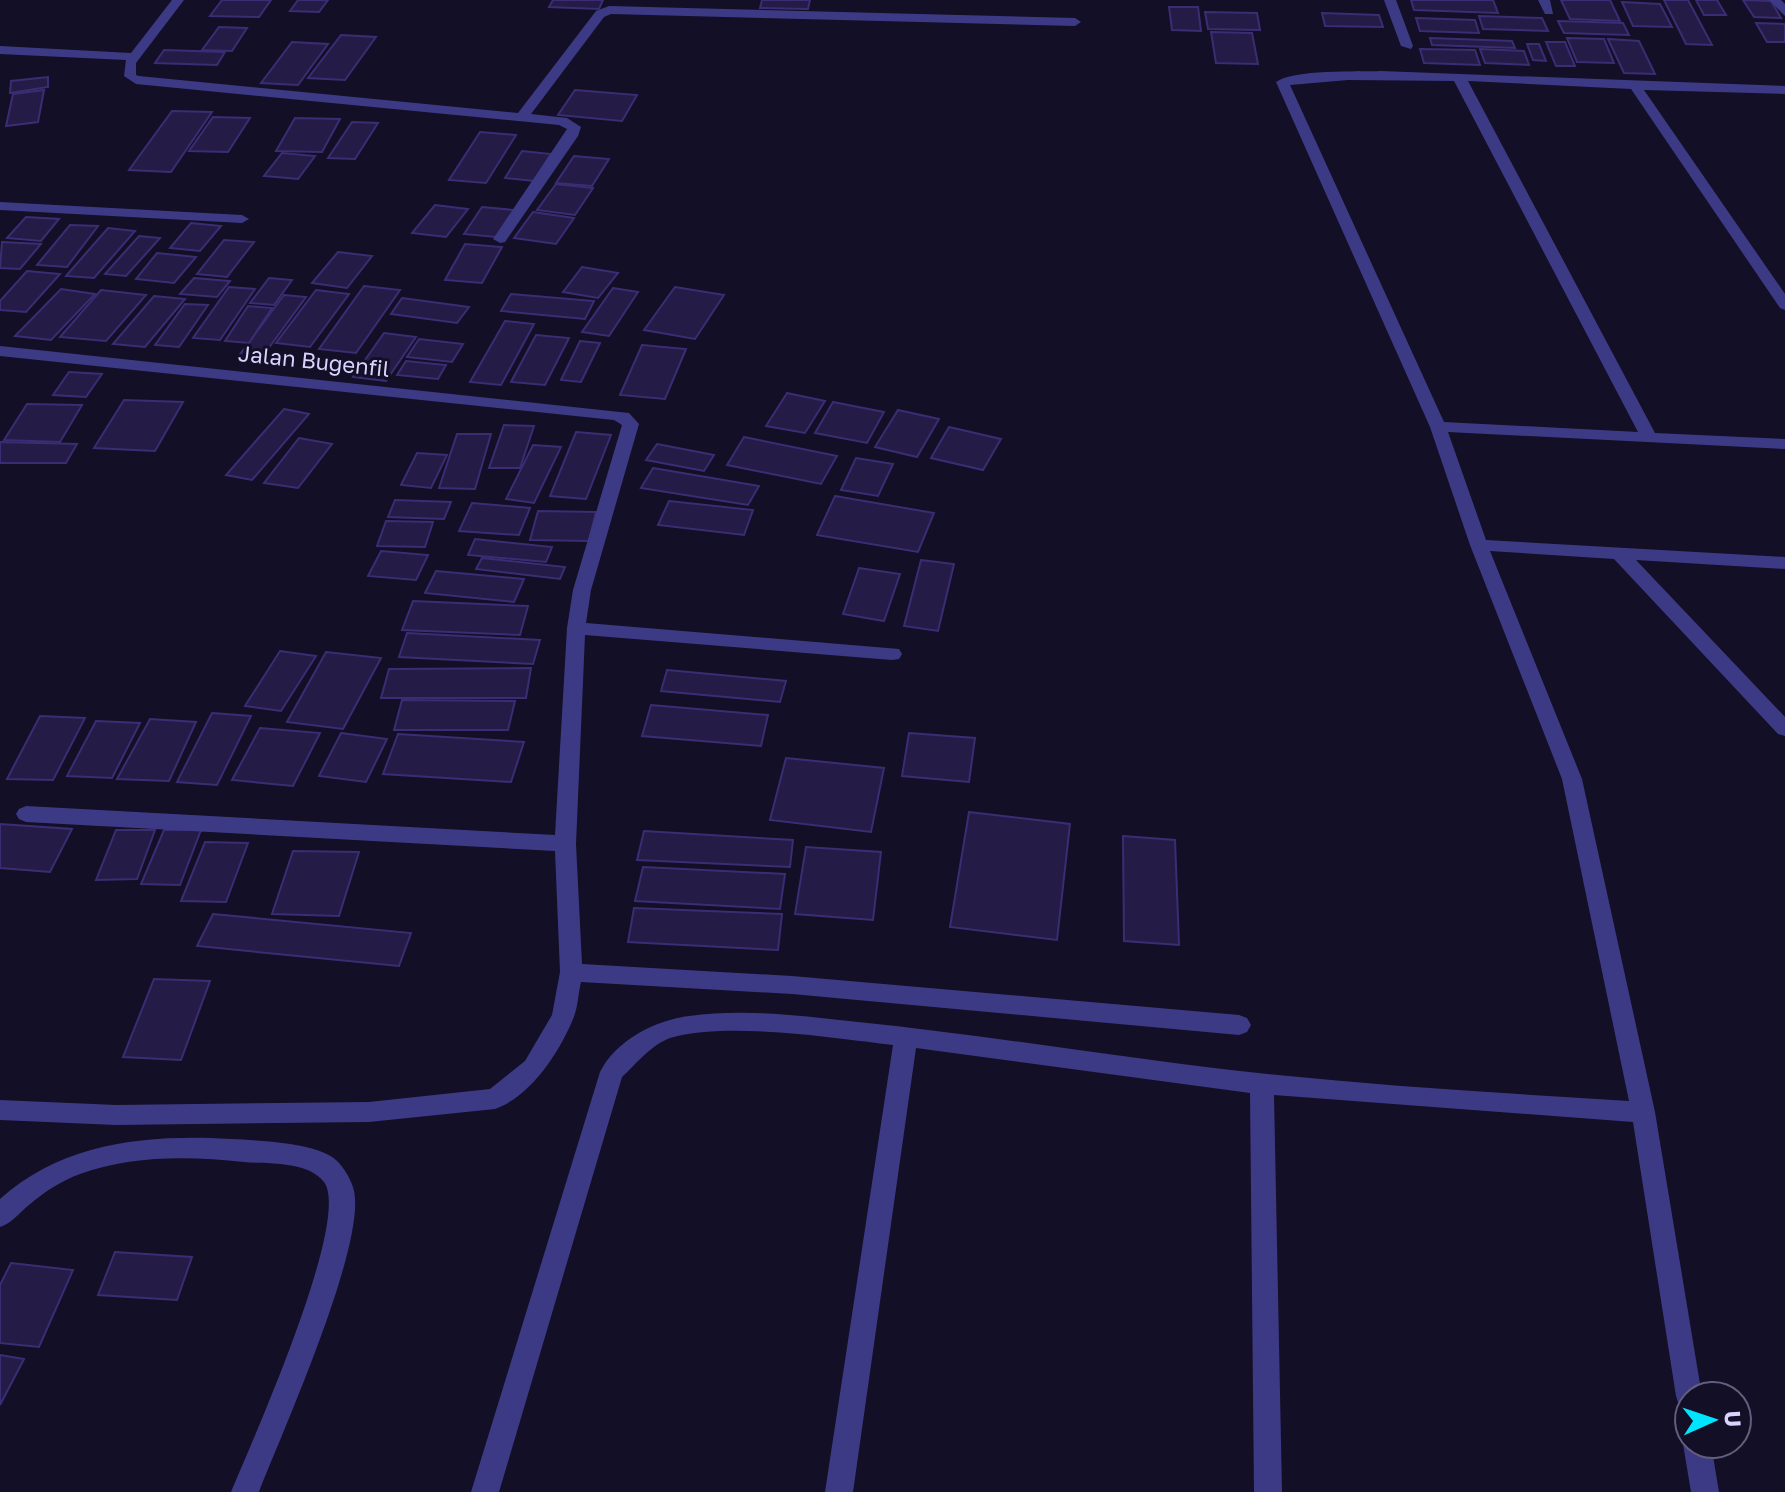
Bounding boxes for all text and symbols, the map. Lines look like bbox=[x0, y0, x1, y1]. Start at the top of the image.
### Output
street label: Jalan Bugenfil bbox=[237, 339, 391, 382]
north arrow bbox=[1673, 1380, 1753, 1460]
text: U bbox=[1720, 1410, 1747, 1428]

